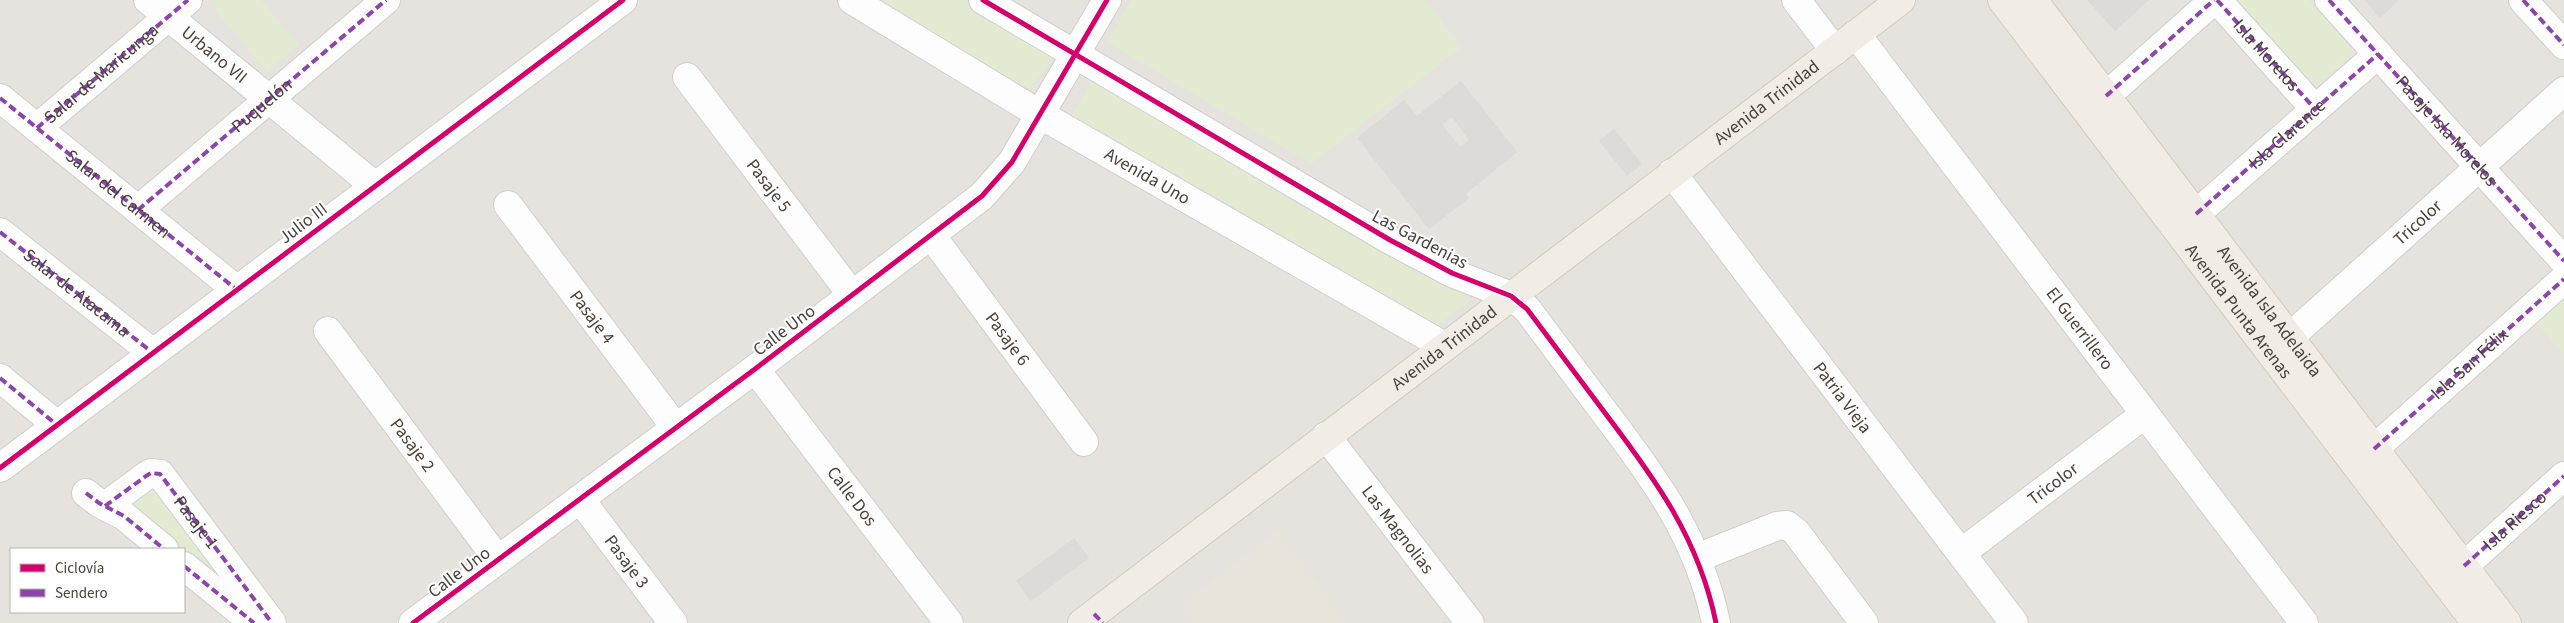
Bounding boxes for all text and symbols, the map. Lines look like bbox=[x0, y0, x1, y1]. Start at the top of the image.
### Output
street label: Isla Morelos bbox=[2227, 14, 2305, 97]
street label: Salar de Maricunga bbox=[39, 18, 164, 130]
street label: Urbano VII bbox=[176, 20, 253, 89]
street label: Avenida Trinidad bbox=[1709, 54, 1825, 151]
street label: Pasaje Isla Morelos bbox=[2390, 70, 2503, 192]
street label: Puquelón bbox=[226, 73, 298, 139]
street label: Isla Clarence bbox=[2243, 94, 2331, 175]
street label: Avenida Uno bbox=[1100, 142, 1195, 211]
street label: Salar del Carmen bbox=[60, 144, 176, 244]
street label: Pasaje 5 bbox=[740, 154, 797, 218]
street label: Tricolor bbox=[2388, 194, 2448, 251]
street label: Julio III bbox=[274, 197, 333, 250]
street label: Las Gardenias bbox=[1368, 204, 1472, 275]
street label: Avenida Punta Arenas bbox=[2179, 239, 2298, 384]
street label: Avenida Isla Adelaida bbox=[2211, 240, 2328, 382]
street label: Salar de Atacama bbox=[18, 243, 135, 343]
street label: El Guerrillero bbox=[2040, 282, 2119, 376]
street label: Pasaje 4 bbox=[563, 285, 620, 349]
street label: Calle Uno bbox=[748, 299, 821, 362]
street label: Avenida Trinidad bbox=[1386, 300, 1502, 396]
street label: Pasaje 6 bbox=[979, 307, 1036, 371]
street label: Isla San Félix bbox=[2425, 323, 2514, 405]
street label: Patria Vieja bbox=[1807, 357, 1878, 439]
street label: Pasaje 2 bbox=[384, 413, 441, 477]
street label: Tricolor bbox=[2022, 456, 2084, 511]
street label: Calle Dos bbox=[821, 461, 883, 532]
street label: Las Magnolias bbox=[1356, 480, 1440, 579]
street label: Isla Riesco bbox=[2477, 485, 2552, 556]
street label: Pasaje 1 bbox=[167, 491, 224, 554]
street label: Pasaje 3 bbox=[598, 530, 655, 594]
street label: Calle Uno bbox=[423, 541, 496, 604]
legend bbox=[10, 548, 185, 613]
text: Ciclovía bbox=[55, 558, 104, 579]
text: Sendero bbox=[55, 583, 108, 604]

